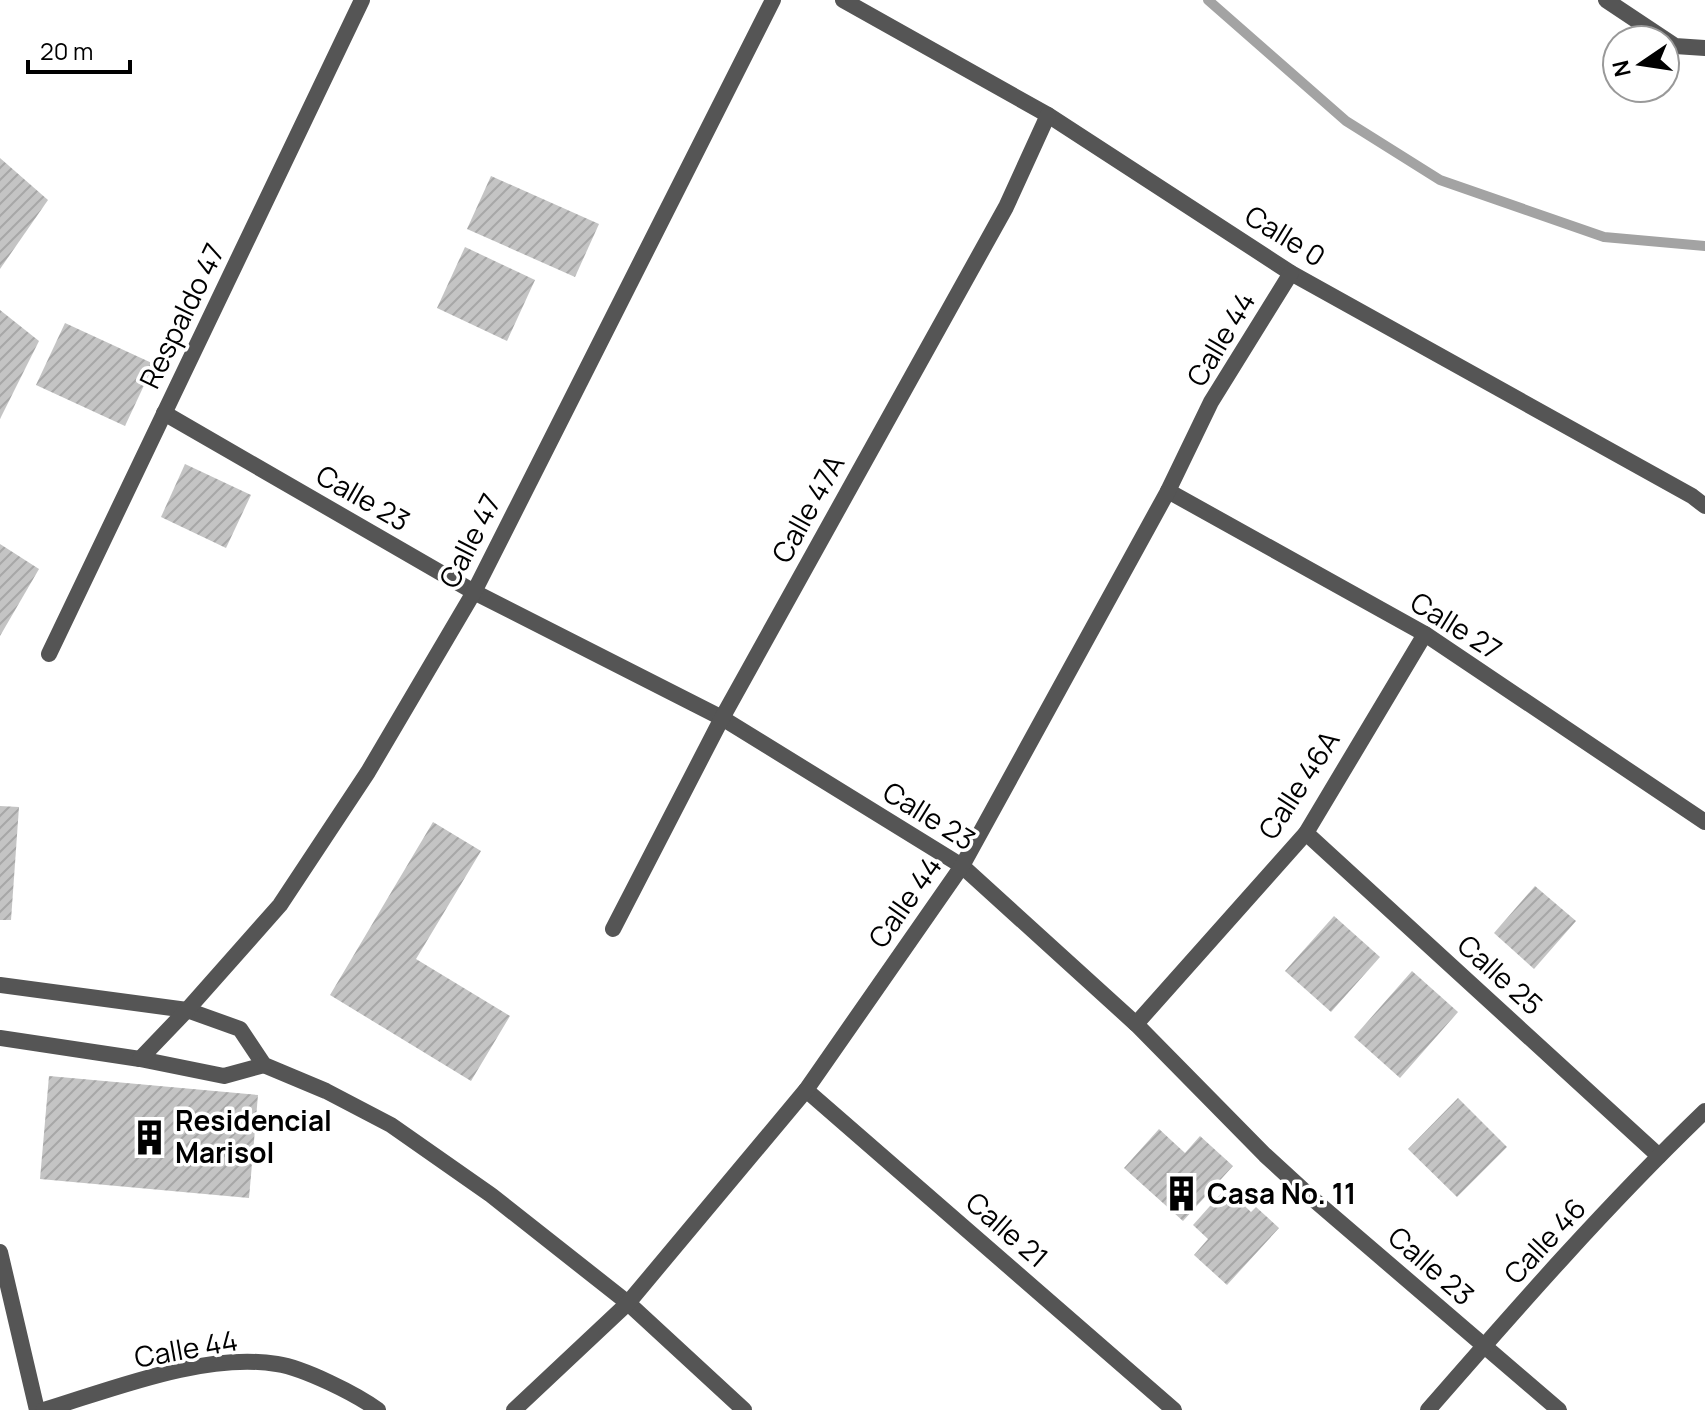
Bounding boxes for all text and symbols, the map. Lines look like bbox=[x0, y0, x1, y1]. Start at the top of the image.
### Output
scale bar bbox=[28, 24, 130, 74]
north arrow bbox=[1601, 24, 1681, 104]
text: 20 m bbox=[40, 34, 93, 67]
text: N bbox=[1605, 57, 1638, 80]
street label: Calle 0 bbox=[1238, 196, 1333, 275]
street label: Respaldo 47 bbox=[130, 237, 233, 394]
street label: Calle 44 bbox=[1177, 284, 1263, 393]
street label: Calle 47A bbox=[762, 448, 852, 569]
street label: Calle 23 bbox=[310, 455, 417, 539]
street label: Calle 47 bbox=[429, 487, 509, 594]
street label: Calle 27 bbox=[1404, 582, 1509, 668]
street label: Calle 46A bbox=[1249, 723, 1348, 846]
street label: Calle 23 bbox=[876, 772, 983, 858]
street label: Calle 44 bbox=[859, 848, 950, 955]
street label: Calle 25 bbox=[1450, 926, 1552, 1023]
place label: Residencial Marisol bbox=[175, 1101, 332, 1171]
building icon: Residencial Marisol bbox=[130, 1118, 168, 1156]
place label: Casa No. 11 bbox=[1207, 1174, 1356, 1212]
building icon: Casa No. 11 bbox=[1162, 1175, 1200, 1213]
street label: Calle 21 bbox=[958, 1183, 1057, 1276]
street label: Calle 46 bbox=[1495, 1189, 1594, 1291]
street label: Calle 23 bbox=[1381, 1217, 1483, 1313]
street label: Calle 44 bbox=[131, 1320, 240, 1376]

